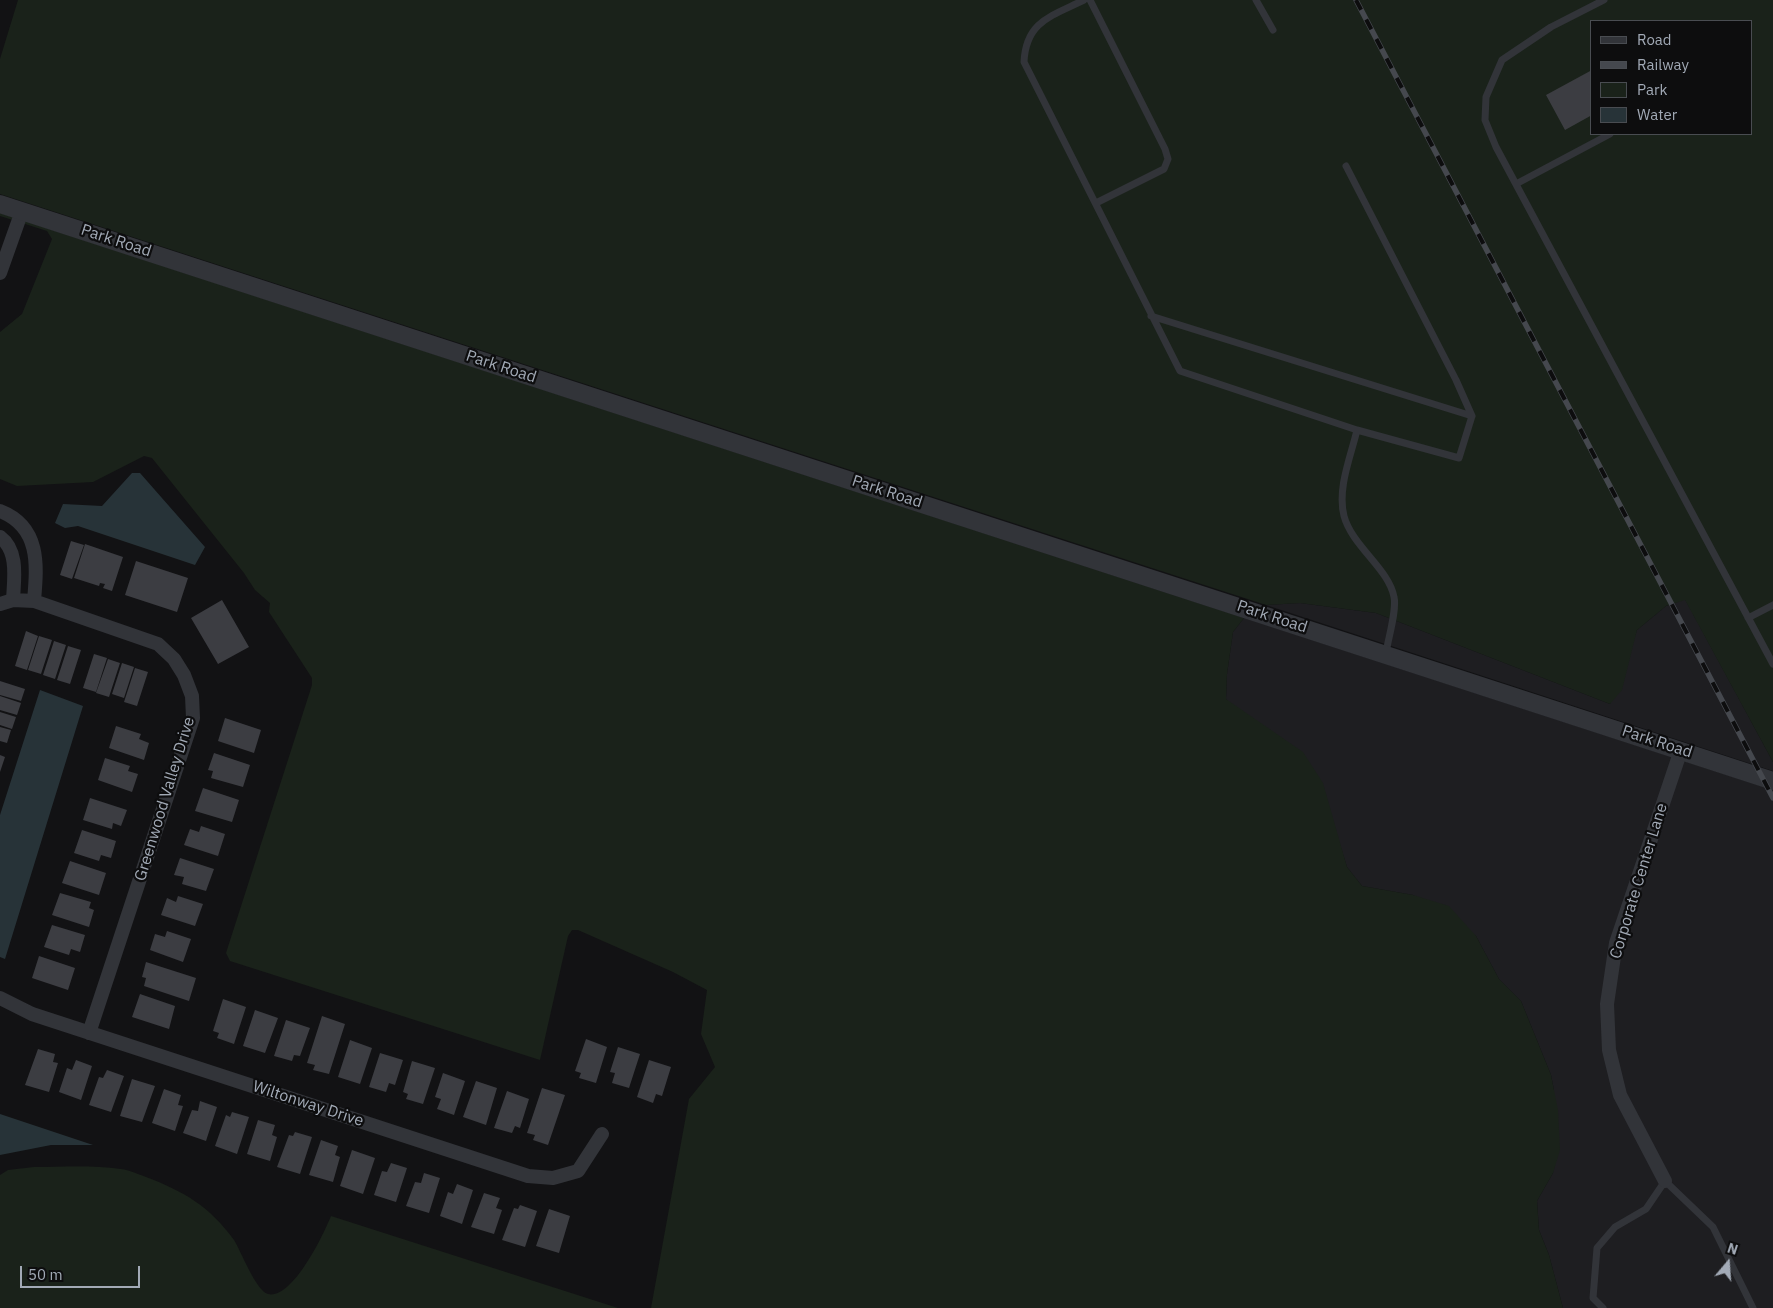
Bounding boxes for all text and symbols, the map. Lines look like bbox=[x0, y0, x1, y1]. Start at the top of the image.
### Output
legend bbox=[1590, 20, 1753, 135]
text: Road bbox=[1637, 30, 1672, 49]
text: Railway bbox=[1637, 55, 1689, 74]
text: Park bbox=[1637, 80, 1667, 99]
text: Water bbox=[1637, 105, 1677, 124]
street label: Park Road bbox=[78, 221, 154, 261]
street label: Park Road bbox=[463, 347, 539, 387]
street label: Park Road bbox=[849, 472, 925, 512]
street label: Park Road bbox=[1234, 597, 1310, 637]
street label: Greenwood Valley Drive bbox=[131, 715, 199, 883]
street label: Park Road bbox=[1619, 722, 1695, 762]
street label: Corporate Center Lane bbox=[1606, 801, 1672, 961]
street label: Wiltonway Drive bbox=[250, 1077, 366, 1131]
north arrow bbox=[1703, 1238, 1753, 1288]
text: N bbox=[1725, 1239, 1740, 1259]
scale bar bbox=[22, 1256, 142, 1288]
text: 50 m bbox=[28, 1265, 63, 1284]

